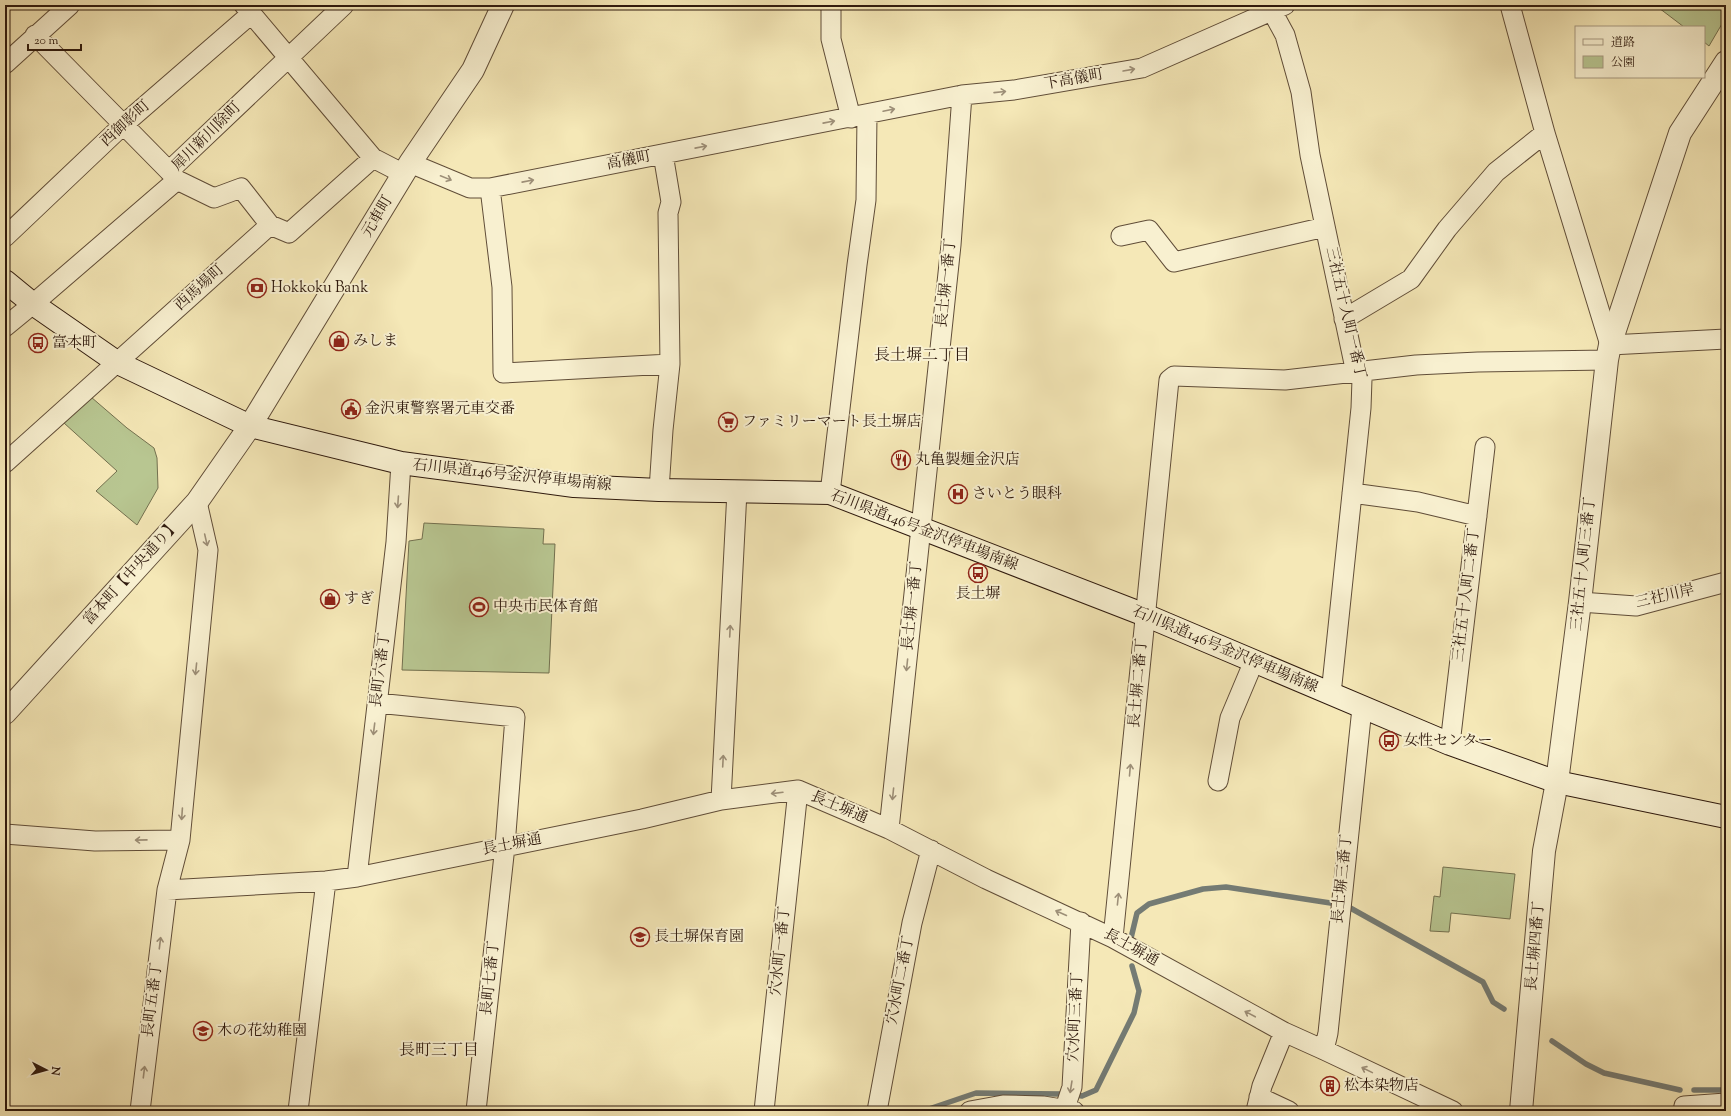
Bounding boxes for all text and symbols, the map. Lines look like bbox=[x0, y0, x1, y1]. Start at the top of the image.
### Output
scale bar bbox=[28, 26, 81, 52]
legend bbox=[1575, 26, 1705, 78]
text: 20 m bbox=[34, 32, 59, 50]
text: 道路 bbox=[1611, 34, 1635, 52]
text: 公園 bbox=[1611, 54, 1635, 72]
street label: 下高儀町 bbox=[1043, 64, 1105, 96]
one-way arrow bbox=[1122, 66, 1135, 74]
one-way arrow bbox=[993, 88, 1006, 95]
street label: 西御影町 bbox=[97, 96, 155, 152]
street label: 犀川新川除町 bbox=[168, 98, 246, 176]
one-way arrow bbox=[882, 106, 895, 114]
one-way arrow bbox=[822, 118, 835, 126]
one-way arrow bbox=[694, 143, 707, 151]
street label: 高儀町 bbox=[605, 146, 653, 176]
one-way arrow bbox=[440, 174, 452, 182]
one-way arrow bbox=[522, 176, 535, 184]
street label: 元車町 bbox=[357, 192, 399, 242]
street label: 長土塀一番丁 bbox=[932, 237, 962, 329]
street label: 三社五十人町一番丁 bbox=[1320, 245, 1370, 381]
street label: 西馬場町 bbox=[171, 260, 229, 316]
bank icon: Hokkoku Bank bbox=[246, 277, 268, 299]
place label: Hokkoku Bank bbox=[271, 278, 368, 299]
shop icon: みしま bbox=[328, 330, 350, 352]
place label: みしま bbox=[353, 331, 398, 352]
bus stop icon: 富本町 bbox=[27, 332, 49, 354]
place label: 富本町 bbox=[52, 333, 97, 354]
district label: 長土塀二丁目 bbox=[874, 345, 970, 368]
public building icon: 金沢東警察署元車交番 bbox=[340, 398, 362, 420]
place label: 金沢東警察署元車交番 bbox=[365, 399, 515, 420]
supermarket icon: ファミリーマート長土塀店 bbox=[717, 411, 739, 433]
place label: ファミリーマート長土塀店 bbox=[742, 412, 922, 433]
restaurant icon: 丸亀製麺金沢店 bbox=[890, 449, 912, 471]
place label: 丸亀製麺金沢店 bbox=[915, 450, 1020, 471]
street label: 石川県道146号金沢停車場南線 bbox=[411, 455, 613, 497]
hospital icon: さいとう眼科 bbox=[947, 483, 969, 505]
place label: さいとう眼科 bbox=[972, 484, 1062, 505]
street label: 石川県道146号金沢停車場南線 bbox=[827, 485, 1021, 577]
one-way arrow bbox=[395, 495, 402, 508]
street label: 三社五十人町三番丁 bbox=[1567, 496, 1601, 632]
street label: 富本町【中央通り】 bbox=[79, 516, 185, 630]
street label: 三社五十人町二番丁 bbox=[1448, 527, 1486, 663]
one-way arrow bbox=[202, 533, 210, 546]
street label: 長土塀一番丁 bbox=[898, 560, 928, 652]
bus stop icon: 長土塀 bbox=[967, 562, 989, 584]
street label: 三社川岸 bbox=[1633, 580, 1697, 614]
place label: 長土塀 bbox=[955, 584, 1001, 605]
shop icon: すぎ bbox=[319, 588, 341, 610]
place label: すぎ bbox=[344, 589, 374, 610]
sports icon: 中央市民体育館 bbox=[468, 596, 490, 618]
place label: 中央市民体育館 bbox=[493, 597, 598, 618]
street label: 石川県道146号金沢停車場南線 bbox=[1129, 601, 1321, 699]
one-way arrow bbox=[726, 625, 734, 638]
street label: 長町六番丁 bbox=[366, 631, 396, 709]
street label: 長土塀二番丁 bbox=[1125, 637, 1153, 729]
one-way arrow bbox=[903, 658, 910, 671]
one-way arrow bbox=[192, 662, 200, 675]
one-way arrow bbox=[370, 722, 378, 735]
bus stop icon: 女性センター bbox=[1378, 730, 1400, 752]
place label: 女性センター bbox=[1403, 731, 1492, 752]
one-way arrow bbox=[719, 755, 726, 768]
one-way arrow bbox=[1127, 764, 1134, 777]
street label: 長土塀通 bbox=[807, 787, 871, 829]
one-way arrow bbox=[889, 787, 897, 800]
one-way arrow bbox=[770, 789, 783, 797]
one-way arrow bbox=[178, 807, 186, 820]
street label: 長土塀通 bbox=[481, 829, 543, 861]
street label: 長土塀三番丁 bbox=[1328, 833, 1358, 925]
one-way arrow bbox=[135, 836, 148, 844]
one-way arrow bbox=[1114, 893, 1121, 906]
street label: 長土塀四番丁 bbox=[1522, 900, 1550, 992]
street label: 穴水町一番丁 bbox=[766, 905, 796, 997]
one-way arrow bbox=[1055, 909, 1067, 916]
street label: 長土塀通 bbox=[1100, 924, 1162, 972]
school or university icon: 長土塀保育園 bbox=[629, 926, 651, 948]
place label: 長土塀保育園 bbox=[654, 927, 744, 948]
street label: 穴水町二番丁 bbox=[882, 934, 920, 1026]
one-way arrow bbox=[156, 937, 164, 950]
street label: 長町七番丁 bbox=[477, 940, 505, 1016]
street label: 長町五番丁 bbox=[138, 961, 168, 1039]
street label: 穴水町三番丁 bbox=[1063, 972, 1089, 1062]
one-way arrow bbox=[1244, 1010, 1256, 1017]
school or university icon: 木の花幼稚園 bbox=[192, 1020, 214, 1042]
place label: 木の花幼稚園 bbox=[217, 1021, 307, 1042]
district label: 長町三丁目 bbox=[399, 1040, 479, 1063]
north arrow bbox=[26, 1050, 66, 1090]
text: N bbox=[47, 1065, 63, 1076]
one-way arrow bbox=[141, 1066, 148, 1079]
one-way arrow bbox=[1361, 1066, 1373, 1073]
building icon: 松本染物店 bbox=[1319, 1075, 1341, 1097]
place label: 松本染物店 bbox=[1344, 1076, 1419, 1097]
one-way arrow bbox=[1067, 1080, 1075, 1093]

